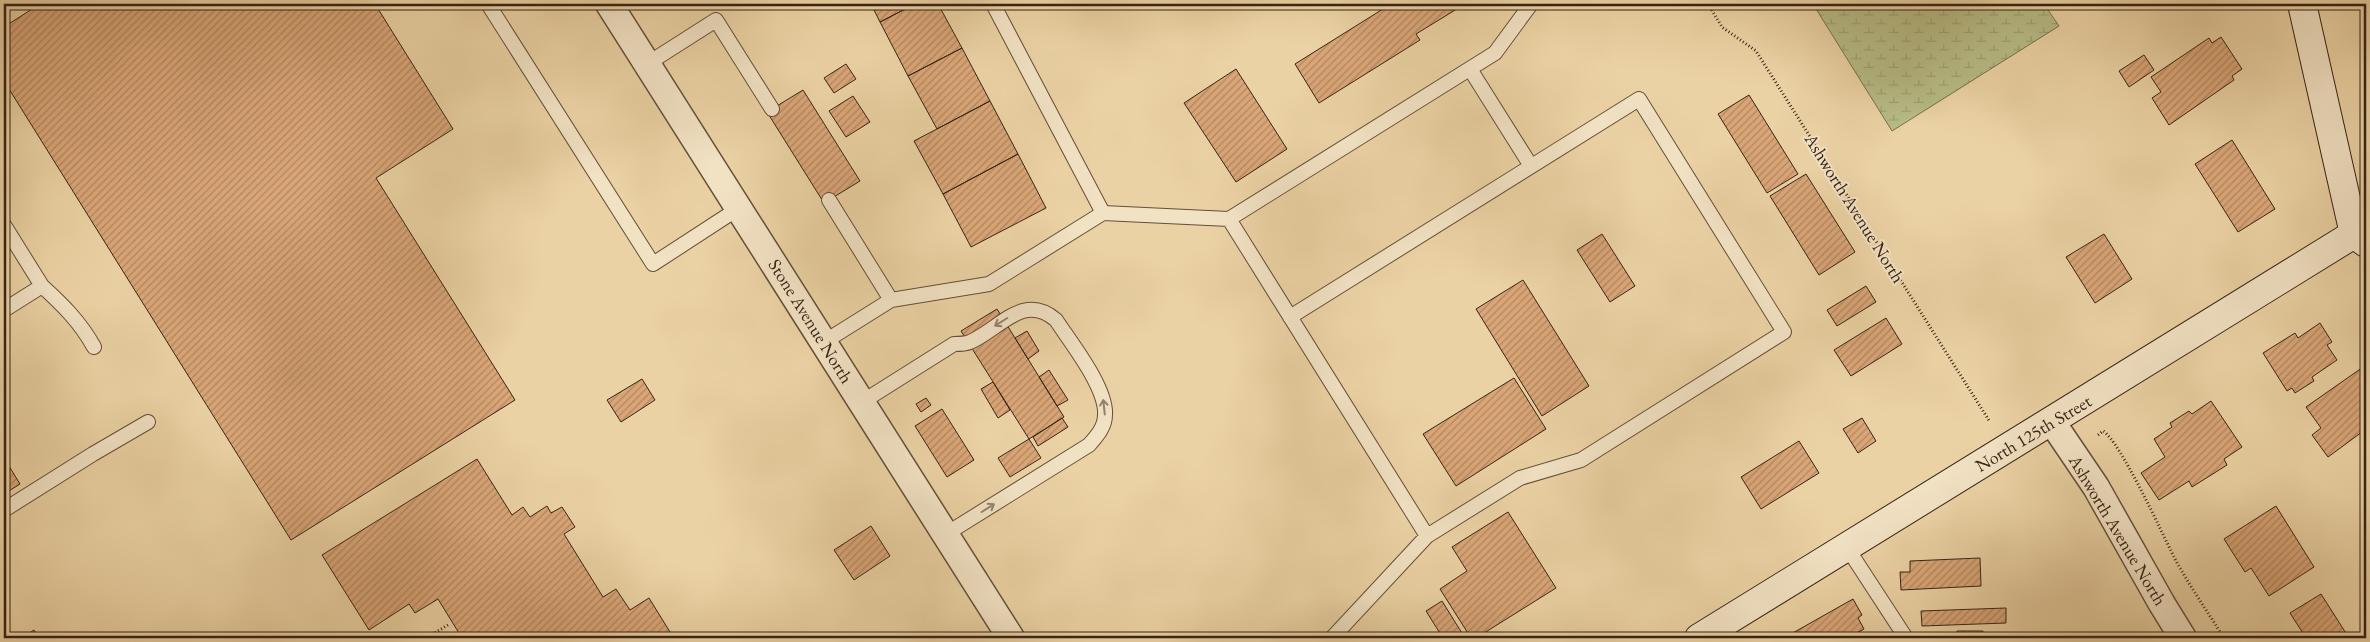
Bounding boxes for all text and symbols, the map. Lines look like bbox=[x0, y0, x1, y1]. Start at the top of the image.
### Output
street label: Ashworth Avenue North bbox=[1799, 128, 1910, 287]
street label: Stone Avenue North bbox=[764, 255, 858, 387]
one-way arrow bbox=[995, 318, 1009, 328]
street label: North 125th Street bbox=[1971, 389, 2096, 477]
one-way arrow bbox=[1099, 399, 1109, 415]
street label: Ashworth Avenue North bbox=[2063, 450, 2172, 610]
one-way arrow bbox=[980, 503, 994, 513]

